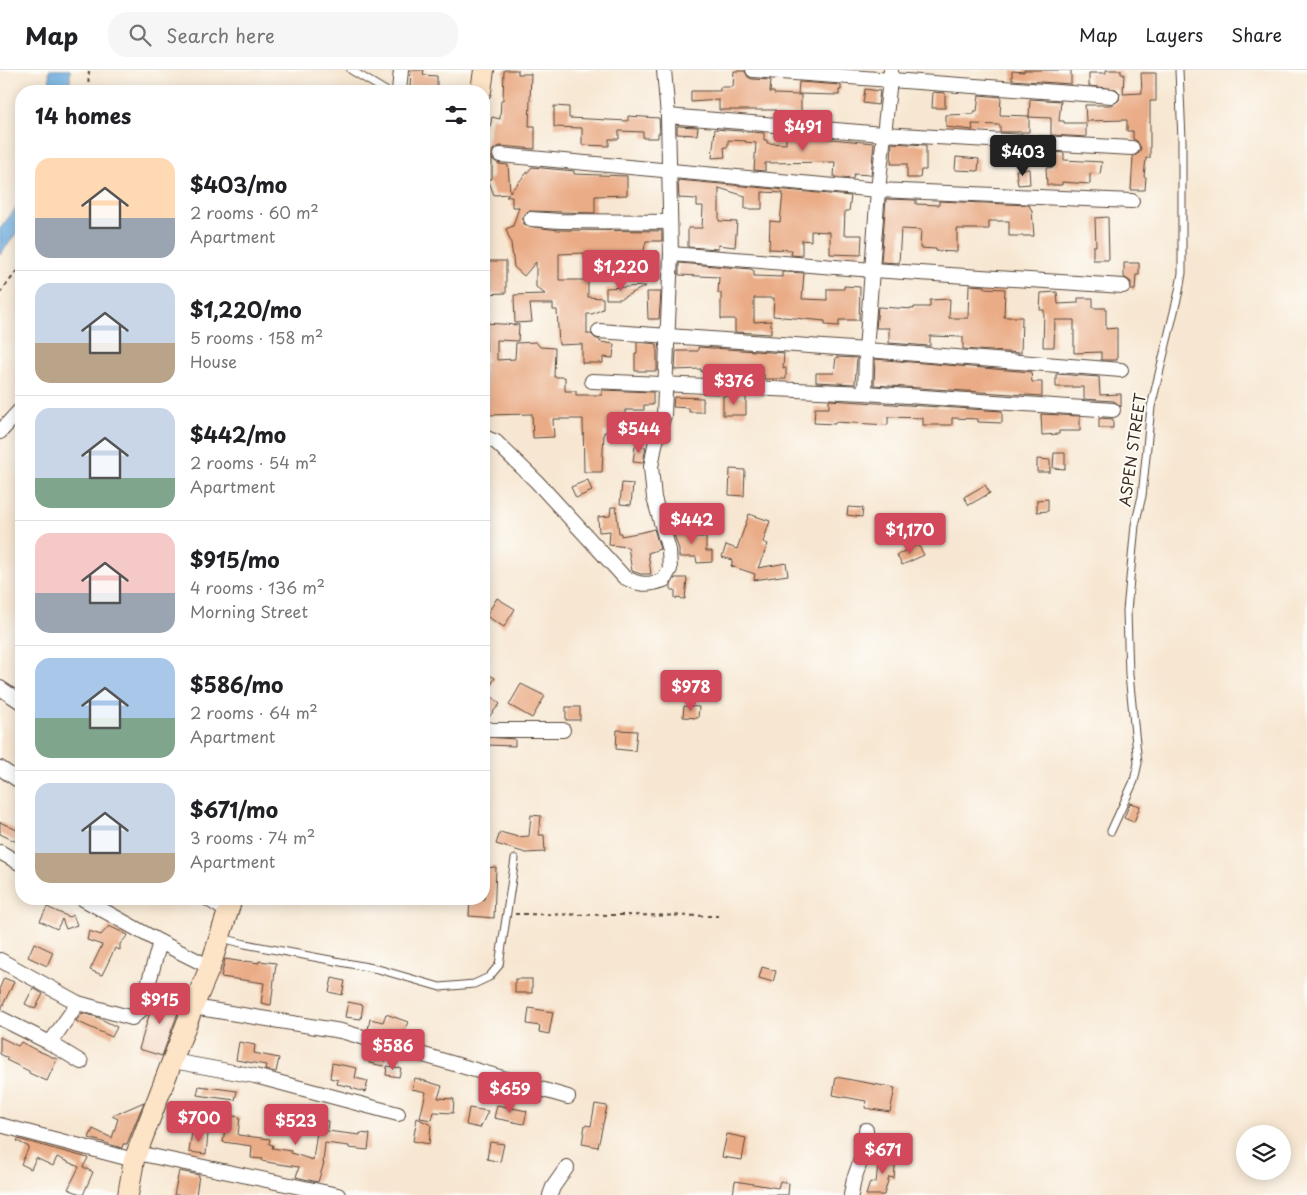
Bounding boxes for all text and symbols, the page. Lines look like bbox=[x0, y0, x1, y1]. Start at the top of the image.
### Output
search box bbox=[108, 12, 458, 57]
text: Map bbox=[25, 17, 78, 53]
icon: search bbox=[126, 21, 154, 49]
text: Search here bbox=[166, 21, 275, 49]
text: Map bbox=[1079, 21, 1118, 48]
text: Layers bbox=[1146, 21, 1203, 48]
text: Share bbox=[1231, 21, 1282, 48]
text: 14 homes bbox=[35, 99, 131, 131]
icon: filters bbox=[442, 101, 470, 129]
pin: $491 bbox=[773, 109, 833, 152]
text: $491 bbox=[784, 114, 822, 138]
pin: $403 bbox=[993, 134, 1053, 177]
text: $403 bbox=[1001, 139, 1045, 163]
text: $403/mo bbox=[190, 168, 287, 200]
icon: home bbox=[75, 178, 135, 238]
text: 2 rooms · 60 m² bbox=[190, 200, 319, 224]
text: Apartment bbox=[190, 224, 275, 248]
pin: $1,220 bbox=[580, 250, 662, 292]
text: $1,220 bbox=[593, 254, 649, 278]
text: $1,220/mo bbox=[190, 293, 302, 325]
icon: home bbox=[75, 303, 135, 363]
text: 5 rooms · 158 m² bbox=[190, 325, 323, 349]
text: House bbox=[190, 349, 237, 373]
pin: $376 bbox=[704, 364, 764, 406]
text: $376 bbox=[714, 368, 754, 392]
street label: ASPEN STREET bbox=[1112, 391, 1151, 508]
pin: $544 bbox=[609, 412, 669, 454]
text: $544 bbox=[618, 416, 660, 440]
text: $442/mo bbox=[190, 418, 286, 450]
icon: home bbox=[75, 428, 135, 488]
text: 2 rooms · 54 m² bbox=[190, 450, 317, 474]
text: Apartment bbox=[190, 474, 275, 498]
pin: $442 bbox=[662, 502, 722, 545]
text: $442 bbox=[671, 507, 714, 531]
pin: $1,170 bbox=[869, 512, 951, 555]
text: $1,170 bbox=[886, 517, 934, 541]
text: $915/mo bbox=[190, 543, 280, 575]
icon: home bbox=[75, 553, 135, 613]
text: 4 rooms · 136 m² bbox=[190, 575, 325, 599]
text: Morning Street bbox=[190, 599, 308, 623]
text: $586/mo bbox=[190, 668, 283, 700]
pin: $978 bbox=[661, 670, 721, 712]
text: $978 bbox=[672, 674, 710, 698]
icon: home bbox=[75, 678, 135, 738]
text: 2 rooms · 64 m² bbox=[190, 700, 318, 724]
text: Apartment bbox=[190, 724, 275, 748]
text: $671/mo bbox=[190, 793, 278, 825]
icon: home bbox=[75, 803, 135, 863]
text: 3 rooms · 74 m² bbox=[190, 825, 315, 849]
text: Apartment bbox=[190, 849, 275, 873]
pin: $915 bbox=[130, 982, 190, 1025]
text: $915 bbox=[141, 987, 179, 1011]
pin: $586 bbox=[363, 1028, 423, 1071]
text: $586 bbox=[373, 1033, 413, 1057]
pin: $659 bbox=[480, 1072, 540, 1114]
text: $659 bbox=[489, 1076, 531, 1100]
pin: $700 bbox=[169, 1100, 229, 1143]
pin: $523 bbox=[266, 1104, 326, 1146]
text: $700 bbox=[178, 1105, 220, 1129]
text: $523 bbox=[275, 1108, 317, 1132]
map controls bbox=[1236, 1125, 1291, 1180]
button: layers bbox=[1236, 1125, 1291, 1180]
pin: $671 bbox=[853, 1132, 913, 1175]
text: $671 bbox=[865, 1137, 901, 1161]

